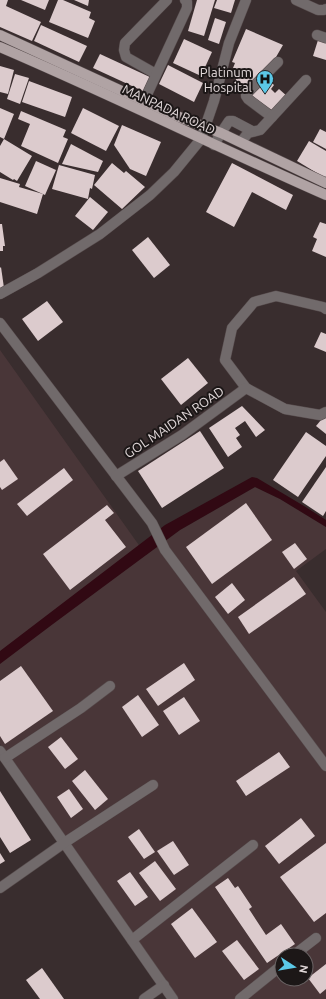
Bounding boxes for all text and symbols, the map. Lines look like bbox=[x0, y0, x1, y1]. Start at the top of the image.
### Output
place label: Platinum Hospital bbox=[200, 65, 253, 94]
hospital icon: Platinum Hospital bbox=[255, 69, 275, 94]
street label: MANPADA ROAD bbox=[120, 81, 218, 137]
street label: GOL MAIDAN ROAD bbox=[122, 384, 226, 460]
north arrow bbox=[274, 947, 314, 987]
text: N bbox=[297, 964, 311, 974]

